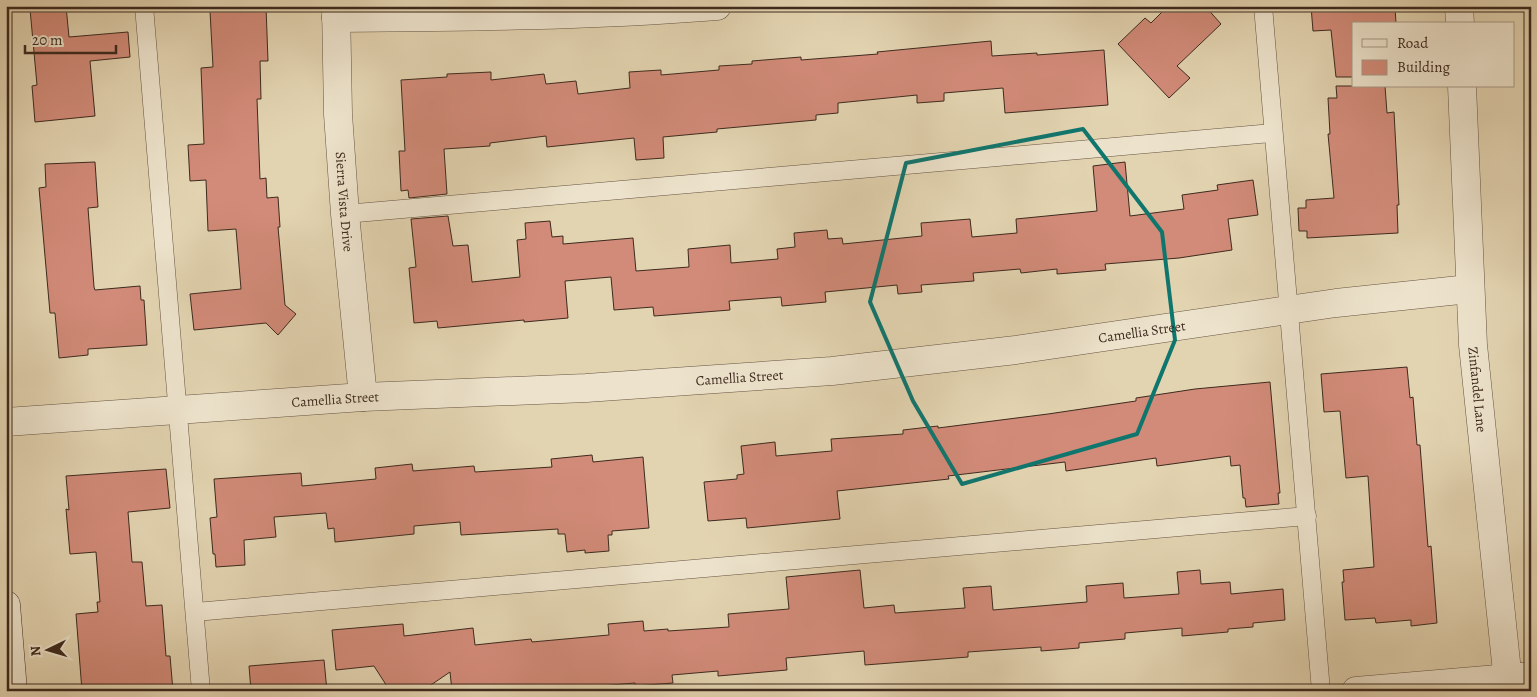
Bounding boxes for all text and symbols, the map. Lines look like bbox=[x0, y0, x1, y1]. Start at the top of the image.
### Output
scale bar bbox=[25, 22, 116, 54]
legend bbox=[1352, 22, 1514, 88]
text: 20 m bbox=[32, 30, 63, 50]
text: Road bbox=[1397, 33, 1429, 53]
text: Building bbox=[1397, 57, 1450, 77]
street label: Sierra Vista Drive bbox=[331, 151, 358, 253]
street label: Camellia Street bbox=[1097, 316, 1187, 348]
street label: Zinfandel Lane bbox=[1463, 346, 1491, 433]
street label: Camellia Street bbox=[695, 365, 784, 390]
street label: Camellia Street bbox=[291, 387, 380, 412]
north arrow bbox=[22, 624, 72, 674]
text: N bbox=[26, 645, 45, 657]

